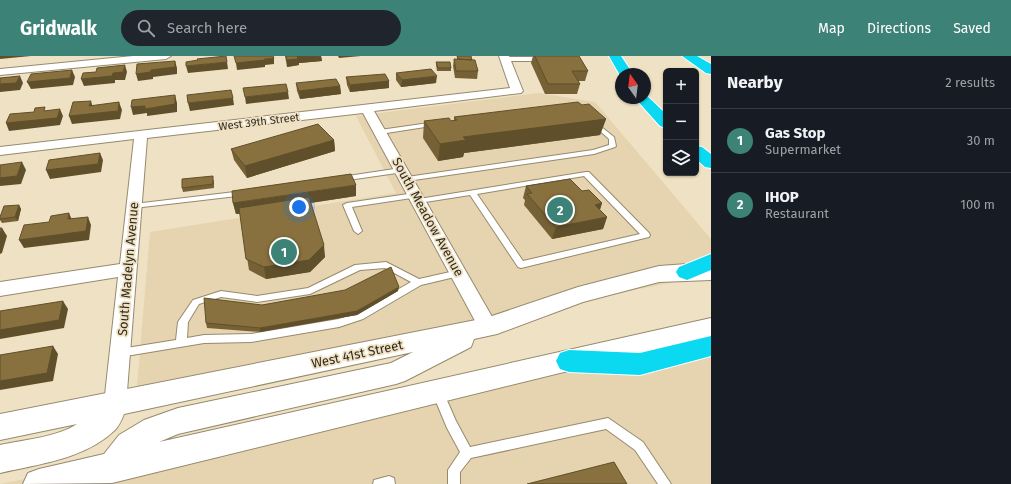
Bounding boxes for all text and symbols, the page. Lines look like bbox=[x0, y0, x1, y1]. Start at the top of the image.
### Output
search box bbox=[121, 10, 401, 46]
text: Gridwalk bbox=[20, 17, 97, 40]
icon: search bbox=[135, 17, 157, 39]
text: Search here bbox=[167, 19, 247, 37]
text: Map bbox=[818, 20, 845, 37]
text: Directions bbox=[867, 20, 931, 37]
text: Saved bbox=[953, 20, 991, 37]
north arrow bbox=[615, 68, 651, 104]
map controls bbox=[663, 68, 699, 176]
button: + bbox=[663, 68, 699, 104]
text: Nearby bbox=[727, 72, 782, 93]
text: 2 results bbox=[945, 75, 995, 90]
button: − bbox=[663, 104, 699, 140]
street label: West 39th Street bbox=[218, 111, 300, 133]
text: Gas Stop bbox=[765, 124, 825, 142]
text: 1 bbox=[737, 133, 743, 148]
text: 30 m bbox=[967, 133, 995, 148]
button: layers bbox=[663, 140, 699, 176]
text: Supermarket bbox=[765, 142, 841, 157]
street label: South Meadow Avenue bbox=[389, 155, 467, 279]
text: IHOP bbox=[765, 188, 799, 206]
pin: 2 bbox=[547, 195, 573, 225]
your location bbox=[289, 197, 309, 217]
text: 2 bbox=[737, 197, 743, 212]
text: 100 m bbox=[960, 197, 995, 212]
street label: South Madelyn Avenue bbox=[115, 201, 141, 337]
text: Restaurant bbox=[765, 206, 829, 221]
pin: 1 bbox=[271, 237, 297, 267]
street label: West 41st Street bbox=[310, 337, 404, 371]

